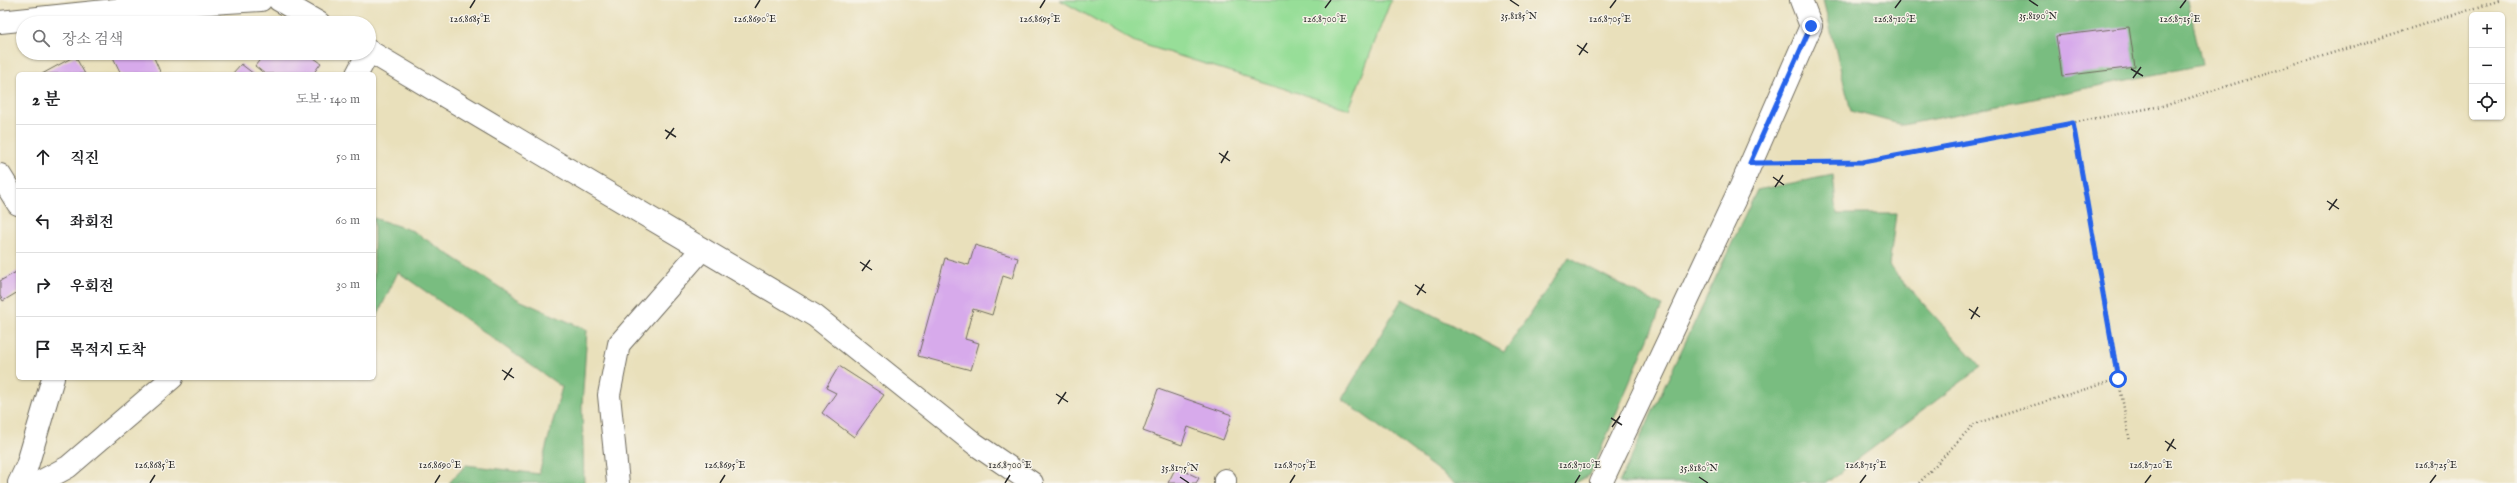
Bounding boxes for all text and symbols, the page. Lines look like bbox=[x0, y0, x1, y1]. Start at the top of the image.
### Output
text: 35.8185°N bbox=[1501, 10, 1538, 23]
text: 35.8190°N bbox=[2019, 10, 2057, 23]
map controls bbox=[2469, 12, 2505, 120]
button: + bbox=[2469, 12, 2505, 48]
text: 126.8685°E bbox=[450, 13, 490, 26]
text: 126.8690°E bbox=[734, 13, 776, 26]
text: 126.8695°E bbox=[1019, 13, 1061, 26]
text: 126.8700°E bbox=[1303, 13, 1347, 26]
text: 126.8705°E bbox=[1589, 13, 1631, 26]
text: 126.8710°E bbox=[1874, 13, 1916, 26]
text: 126.8715°E bbox=[2160, 13, 2200, 26]
search box bbox=[16, 16, 376, 60]
route end bbox=[1802, 17, 1820, 35]
icon: search bbox=[30, 27, 52, 49]
text: 장소 검색 bbox=[62, 30, 123, 49]
button: − bbox=[2469, 48, 2505, 84]
button: locate bbox=[2469, 84, 2505, 120]
text: 2 분 bbox=[32, 90, 60, 111]
text: 도보 · 140 m bbox=[296, 91, 360, 108]
icon: ahead bbox=[32, 146, 54, 168]
text: 50 m bbox=[336, 148, 360, 165]
text: 직진 bbox=[70, 149, 99, 168]
icon: left bbox=[32, 210, 54, 232]
text: 60 m bbox=[335, 212, 360, 229]
text: 좌회전 bbox=[70, 213, 113, 232]
icon: right bbox=[32, 274, 54, 296]
text: 30 m bbox=[336, 276, 360, 293]
text: 우회전 bbox=[70, 277, 113, 296]
icon: arrive bbox=[32, 338, 54, 360]
text: 목적지 도착 bbox=[70, 341, 146, 360]
route start bbox=[2109, 370, 2127, 388]
text: 126.8685°E bbox=[135, 459, 175, 472]
text: 126.8690°E bbox=[419, 459, 461, 472]
text: 126.8695°E bbox=[704, 459, 746, 472]
text: 126.8700°E bbox=[988, 459, 1032, 472]
text: 126.8705°E bbox=[1274, 459, 1316, 472]
text: 126.8710°E bbox=[1559, 459, 1601, 472]
text: 126.8715°E bbox=[1846, 459, 1886, 472]
text: 126.8720°E bbox=[2129, 459, 2173, 472]
text: 126.8725°E bbox=[2415, 459, 2457, 472]
text: 35.8175°N bbox=[1161, 462, 1199, 475]
text: 35.8180°N bbox=[1680, 462, 1718, 475]

